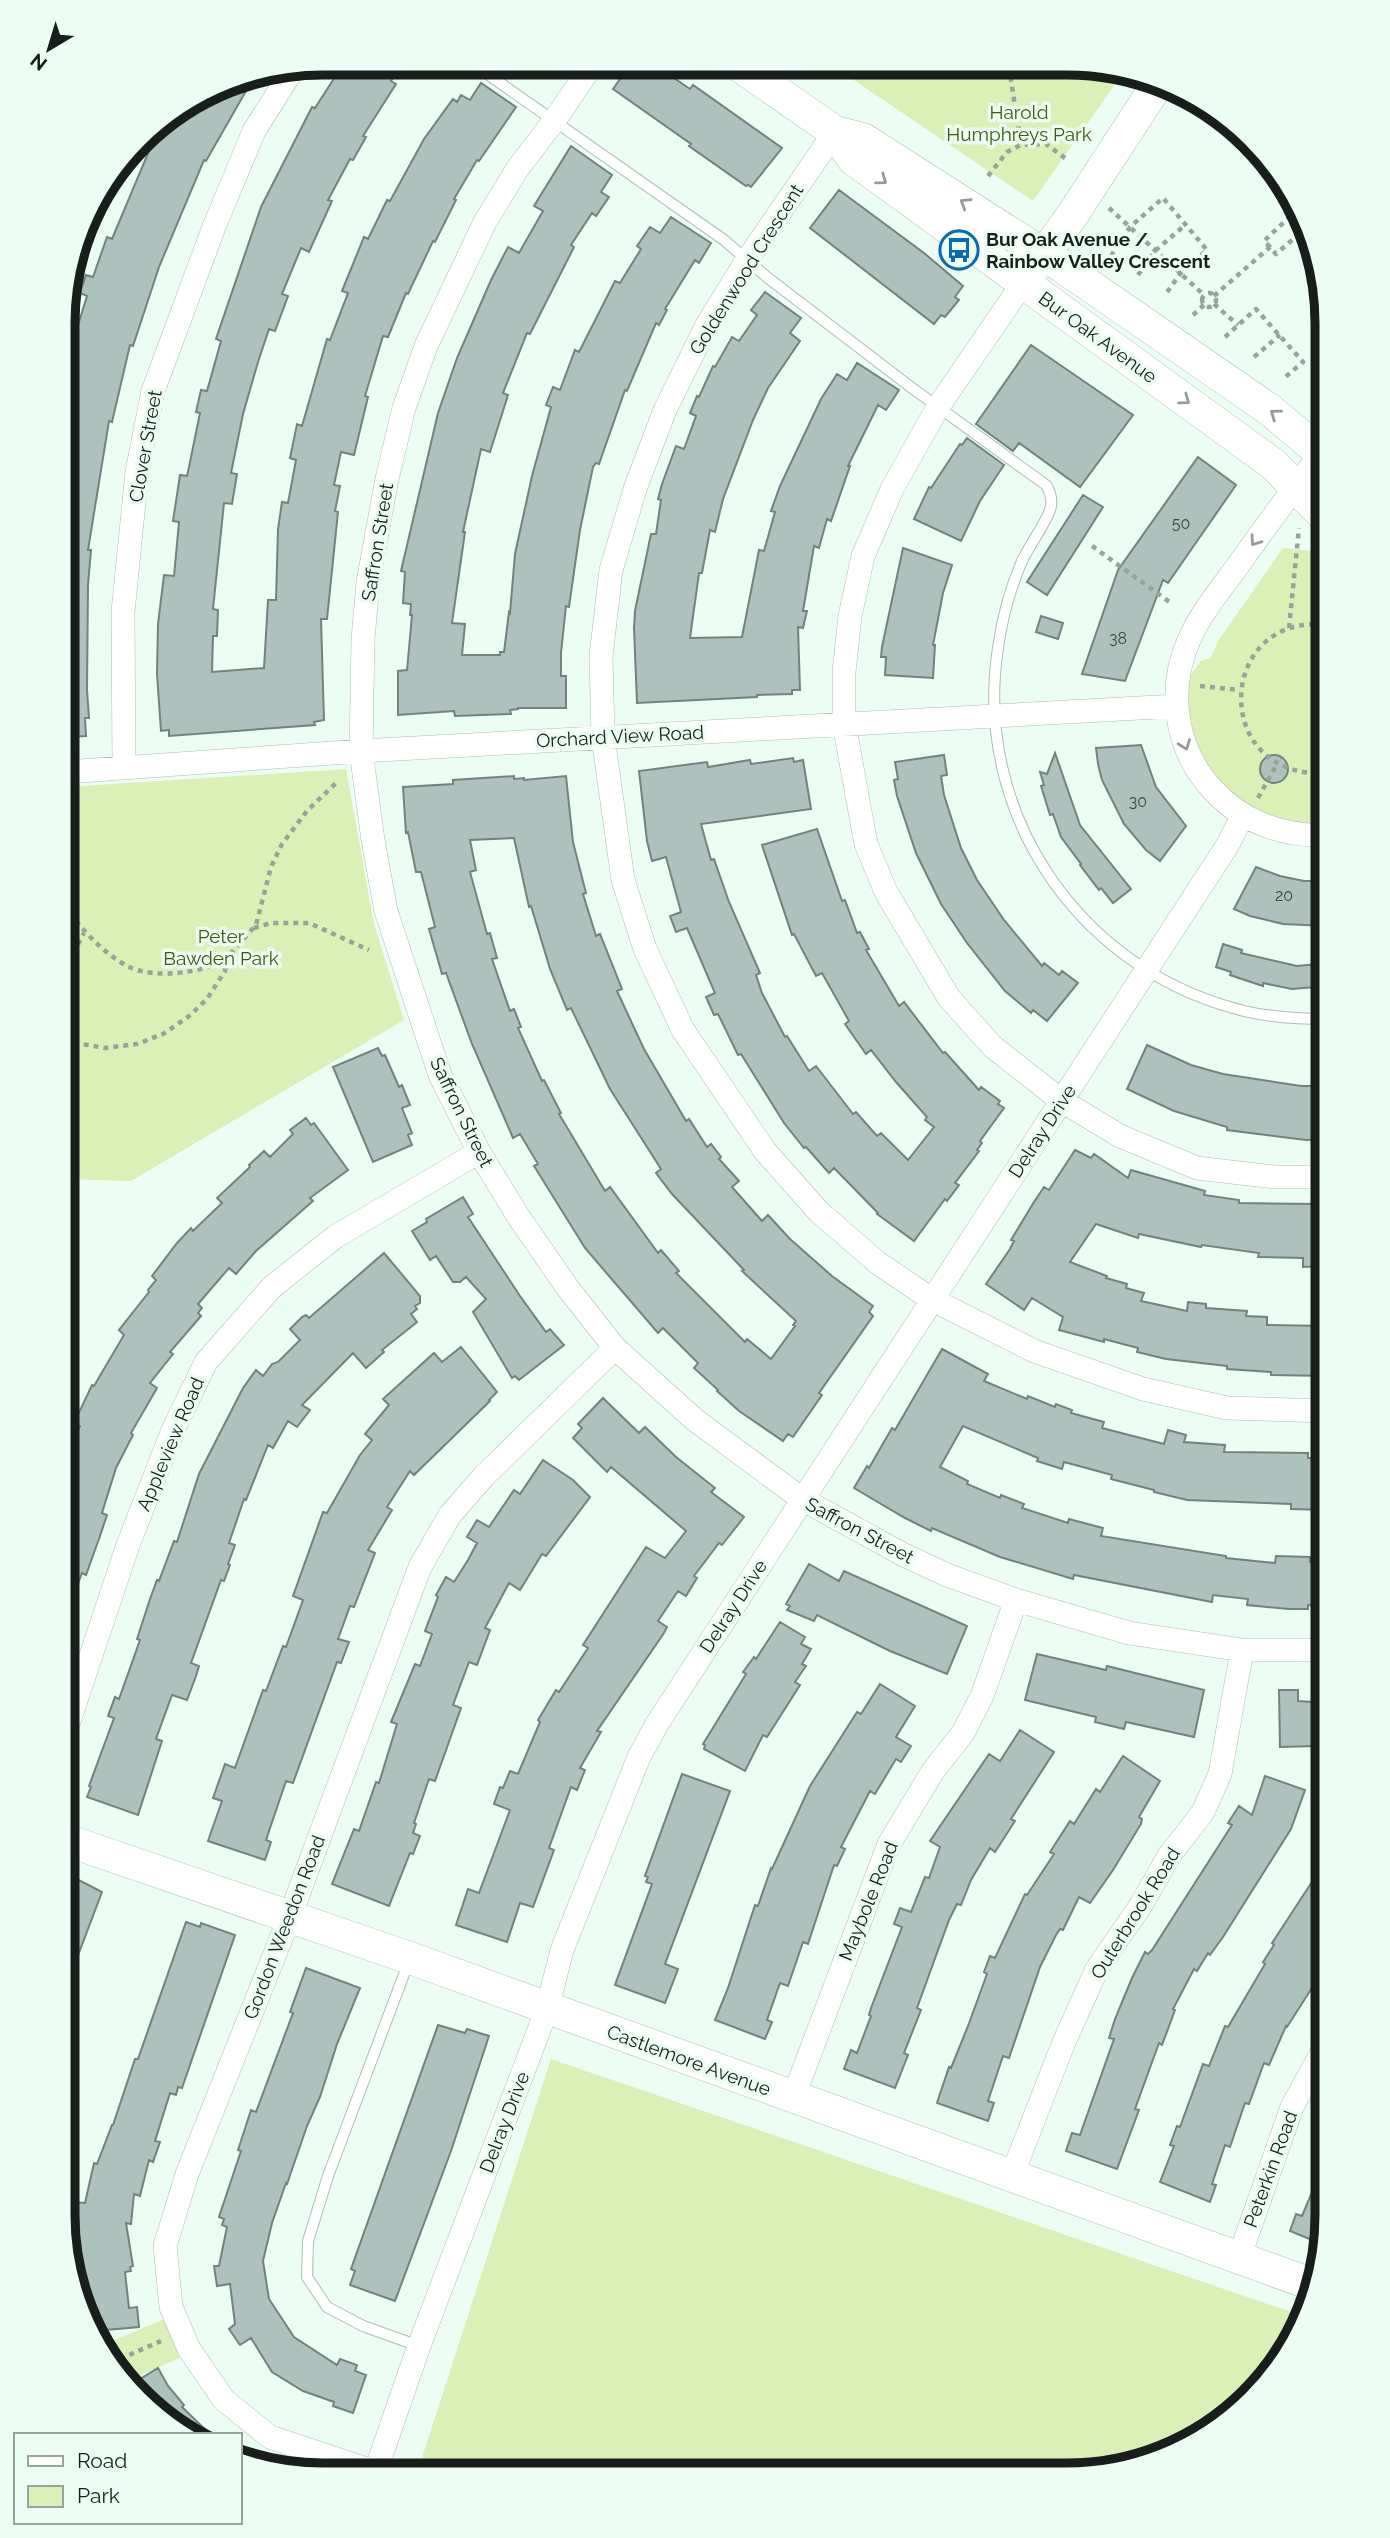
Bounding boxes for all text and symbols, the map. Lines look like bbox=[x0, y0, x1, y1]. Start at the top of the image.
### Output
north arrow bbox=[14, 14, 84, 84]
text: N bbox=[26, 49, 51, 76]
park label: Harold Humphreys Park bbox=[946, 101, 1092, 145]
one-way arrow bbox=[874, 172, 887, 184]
street label: Goldenwood Crescent bbox=[685, 179, 808, 358]
one-way arrow bbox=[960, 199, 973, 212]
place label: Bur Oak Avenue / Rainbow Valley Crescent bbox=[986, 228, 1211, 272]
bus stop icon: Bur Oak Avenue / Rainbow Valley Crescent bbox=[938, 229, 980, 271]
street label: Bur Oak Avenue bbox=[1035, 287, 1161, 387]
street label: Clover Street bbox=[124, 387, 166, 504]
one-way arrow bbox=[1177, 392, 1190, 404]
one-way arrow bbox=[1270, 410, 1283, 422]
street label: Saffron Street bbox=[357, 481, 397, 603]
house number: 50 bbox=[1172, 514, 1190, 533]
one-way arrow bbox=[1251, 533, 1263, 546]
house number: 38 bbox=[1109, 629, 1127, 648]
street label: Orchard View Road bbox=[535, 721, 705, 751]
one-way arrow bbox=[1177, 738, 1191, 750]
house number: 30 bbox=[1129, 792, 1147, 811]
house number: 20 bbox=[1275, 886, 1293, 905]
park label: Peter Bawden Park bbox=[163, 925, 279, 969]
street label: Saffron Street bbox=[426, 1054, 498, 1171]
street label: Delray Drive bbox=[1004, 1080, 1080, 1182]
street label: Appleview Road bbox=[132, 1374, 208, 1514]
street label: Saffron Street bbox=[802, 1492, 918, 1568]
street label: Delray Drive bbox=[695, 1555, 771, 1657]
street label: Gordon Weedon Road bbox=[239, 1832, 329, 2022]
street label: Maybole Road bbox=[834, 1838, 902, 1964]
street label: Outerbrook Road bbox=[1086, 1843, 1184, 1983]
street label: Castlemore Avenue bbox=[604, 2020, 774, 2100]
street label: Delray Drive bbox=[475, 2068, 533, 2176]
street label: Peterkin Road bbox=[1239, 2108, 1301, 2230]
legend bbox=[14, 2433, 242, 2524]
text: Road bbox=[77, 2448, 127, 2473]
text: Park bbox=[77, 2483, 120, 2508]

